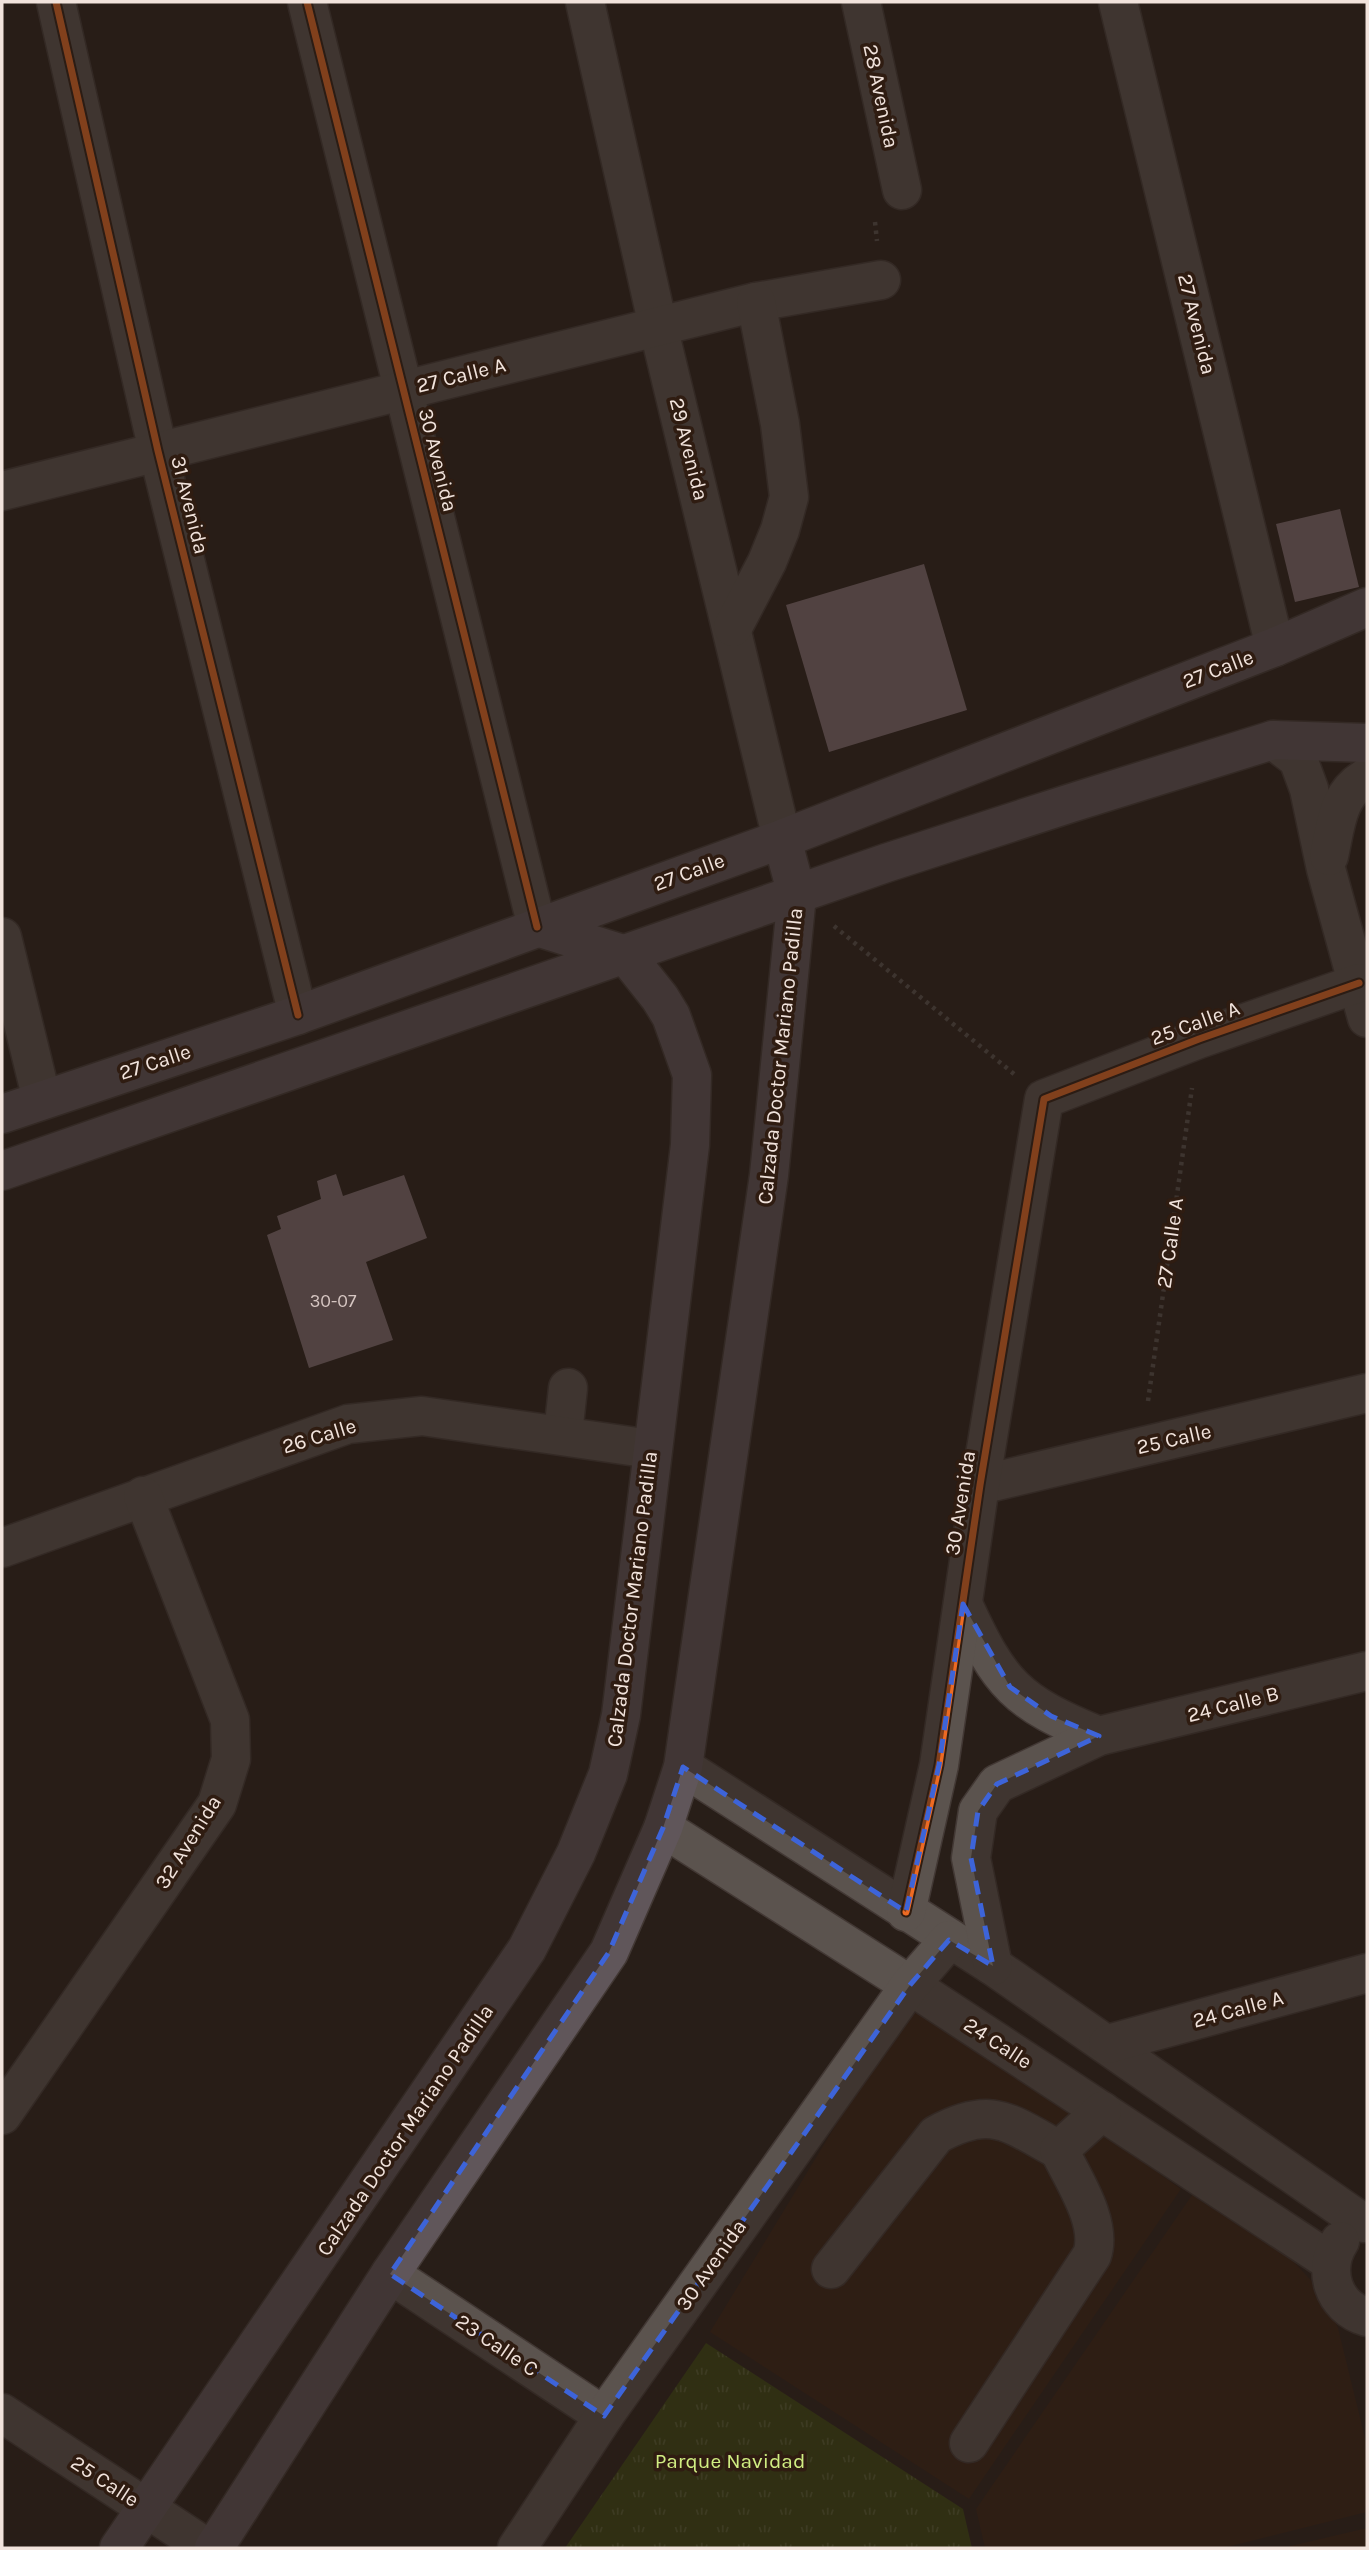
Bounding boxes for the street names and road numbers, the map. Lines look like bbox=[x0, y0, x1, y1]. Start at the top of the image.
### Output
street label: 28 Avenida bbox=[858, 42, 904, 150]
street label: 27 Avenida bbox=[1173, 271, 1221, 377]
street label: 27 Calle A bbox=[414, 352, 508, 398]
street label: 29 Avenida bbox=[665, 395, 713, 503]
street label: 30 Avenida bbox=[414, 406, 462, 514]
street label: 31 Avenida bbox=[166, 453, 214, 557]
street label: 27 Calle bbox=[1179, 645, 1257, 693]
street label: 27 Calle bbox=[650, 848, 728, 896]
street label: Calzada Doctor Mariano Padilla bbox=[752, 907, 808, 1205]
street label: 25 Calle A bbox=[1147, 996, 1243, 1050]
street label: 27 Calle bbox=[116, 1039, 194, 1085]
street label: 27 Calle A bbox=[1152, 1196, 1188, 1290]
street label: 26 Calle bbox=[279, 1413, 359, 1459]
street label: 25 Calle bbox=[1134, 1419, 1214, 1459]
street label: 30 Avenida bbox=[940, 1449, 980, 1557]
street label: Calzada Doctor Mariano Padilla bbox=[602, 1450, 662, 1748]
street label: 24 Calle B bbox=[1185, 1681, 1281, 1727]
street label: 32 Avenida bbox=[150, 1791, 226, 1893]
street label: 24 Calle A bbox=[1190, 1985, 1286, 2033]
street label: Calzada Doctor Mariano Padilla bbox=[312, 2000, 498, 2260]
street label: 24 Calle bbox=[960, 2012, 1036, 2074]
street label: 30 Avenida bbox=[671, 2215, 751, 2315]
street label: 23 Calle C bbox=[451, 2309, 543, 2381]
street label: 25 Calle bbox=[67, 2450, 143, 2512]

